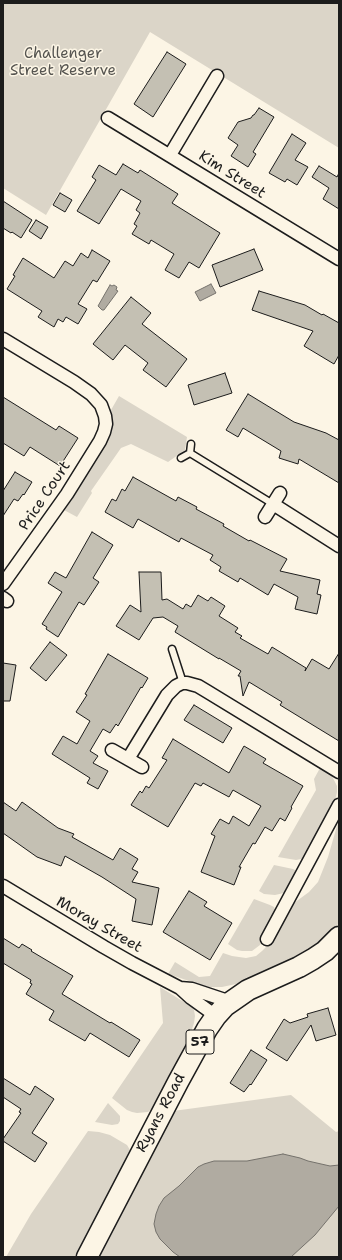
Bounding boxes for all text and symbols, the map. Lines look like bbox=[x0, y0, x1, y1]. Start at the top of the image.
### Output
park label: Challenger Street Reserve bbox=[10, 45, 116, 80]
street label: Kim Street bbox=[195, 147, 269, 203]
street label: Price Court bbox=[15, 458, 75, 534]
street label: Moray Street bbox=[53, 893, 145, 957]
road number: 57 bbox=[186, 1030, 214, 1054]
street label: Ryans Road bbox=[133, 1070, 189, 1156]

